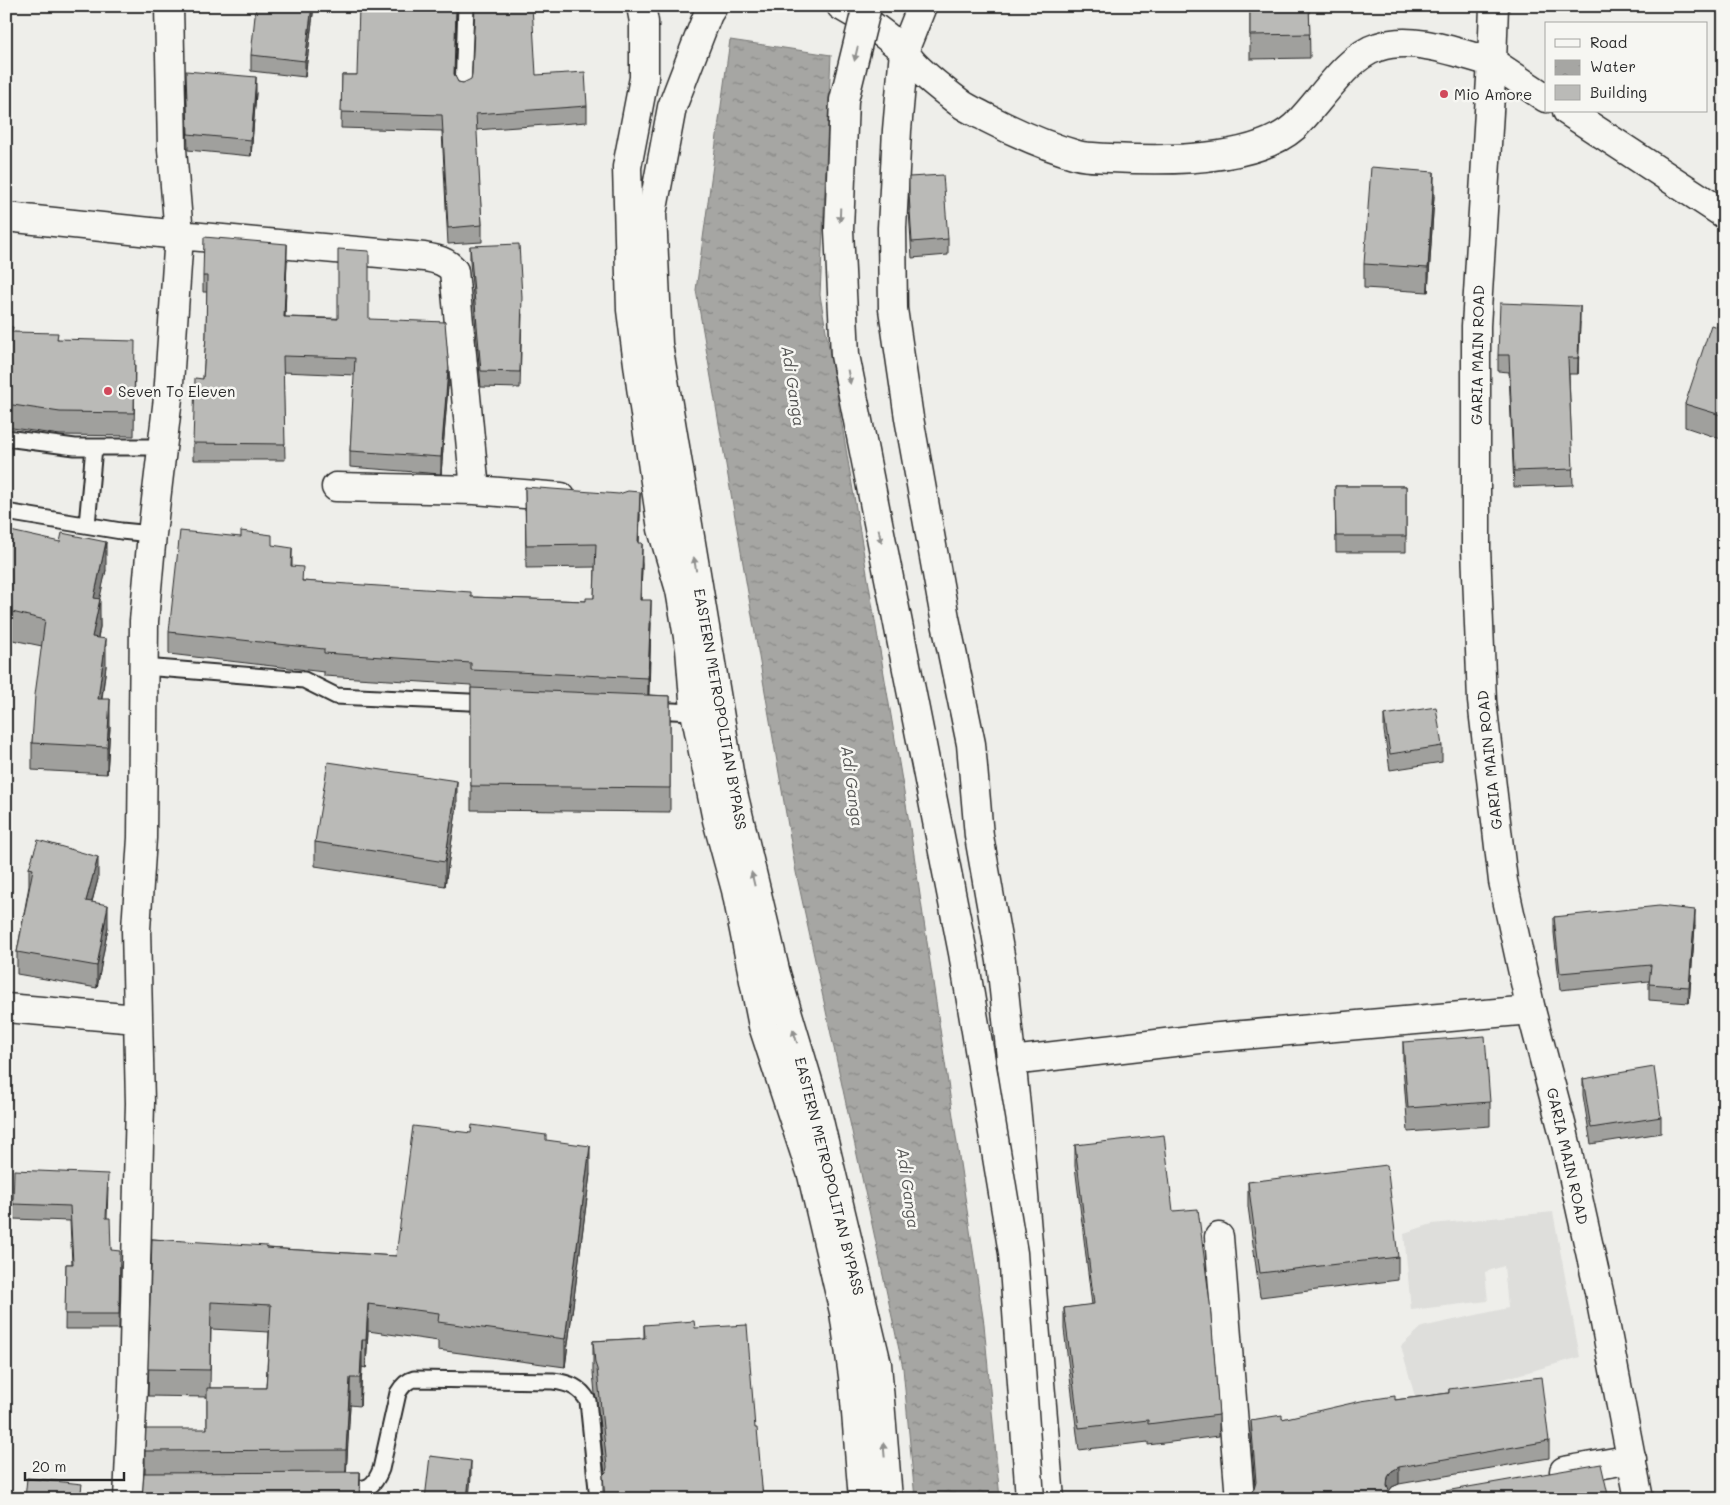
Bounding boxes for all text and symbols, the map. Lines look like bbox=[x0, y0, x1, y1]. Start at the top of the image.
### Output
legend bbox=[1545, 22, 1708, 112]
text: Road bbox=[1590, 32, 1627, 52]
one-way arrow bbox=[852, 46, 860, 61]
text: Water bbox=[1590, 56, 1636, 76]
text: Building bbox=[1590, 82, 1647, 102]
place label: Mio Amore bbox=[1454, 84, 1532, 104]
marker: Mio Amore bbox=[1438, 88, 1450, 100]
one-way arrow bbox=[835, 207, 843, 223]
street label: GARIA MAIN ROAD bbox=[1466, 285, 1488, 425]
water label: Adi Ganga bbox=[777, 344, 811, 428]
one-way arrow bbox=[846, 369, 854, 385]
place label: Seven To Eleven bbox=[118, 381, 235, 401]
marker: Seven To Eleven bbox=[102, 385, 114, 397]
one-way arrow bbox=[876, 529, 884, 544]
one-way arrow bbox=[691, 556, 699, 572]
street label: EASTERN METROPOLITAN BYPASS bbox=[690, 587, 752, 831]
street label: GARIA MAIN ROAD bbox=[1472, 689, 1506, 831]
water label: Adi Ganga bbox=[837, 744, 869, 828]
one-way arrow bbox=[749, 871, 757, 886]
one-way arrow bbox=[790, 1028, 798, 1043]
street label: EASTERN METROPOLITAN BYPASS bbox=[791, 1055, 869, 1297]
street label: GARIA MAIN ROAD bbox=[1543, 1086, 1593, 1226]
water label: Adi Ganga bbox=[893, 1146, 925, 1230]
one-way arrow bbox=[880, 1442, 888, 1458]
scale bar bbox=[25, 1450, 124, 1482]
text: 20 m bbox=[32, 1456, 66, 1476]

